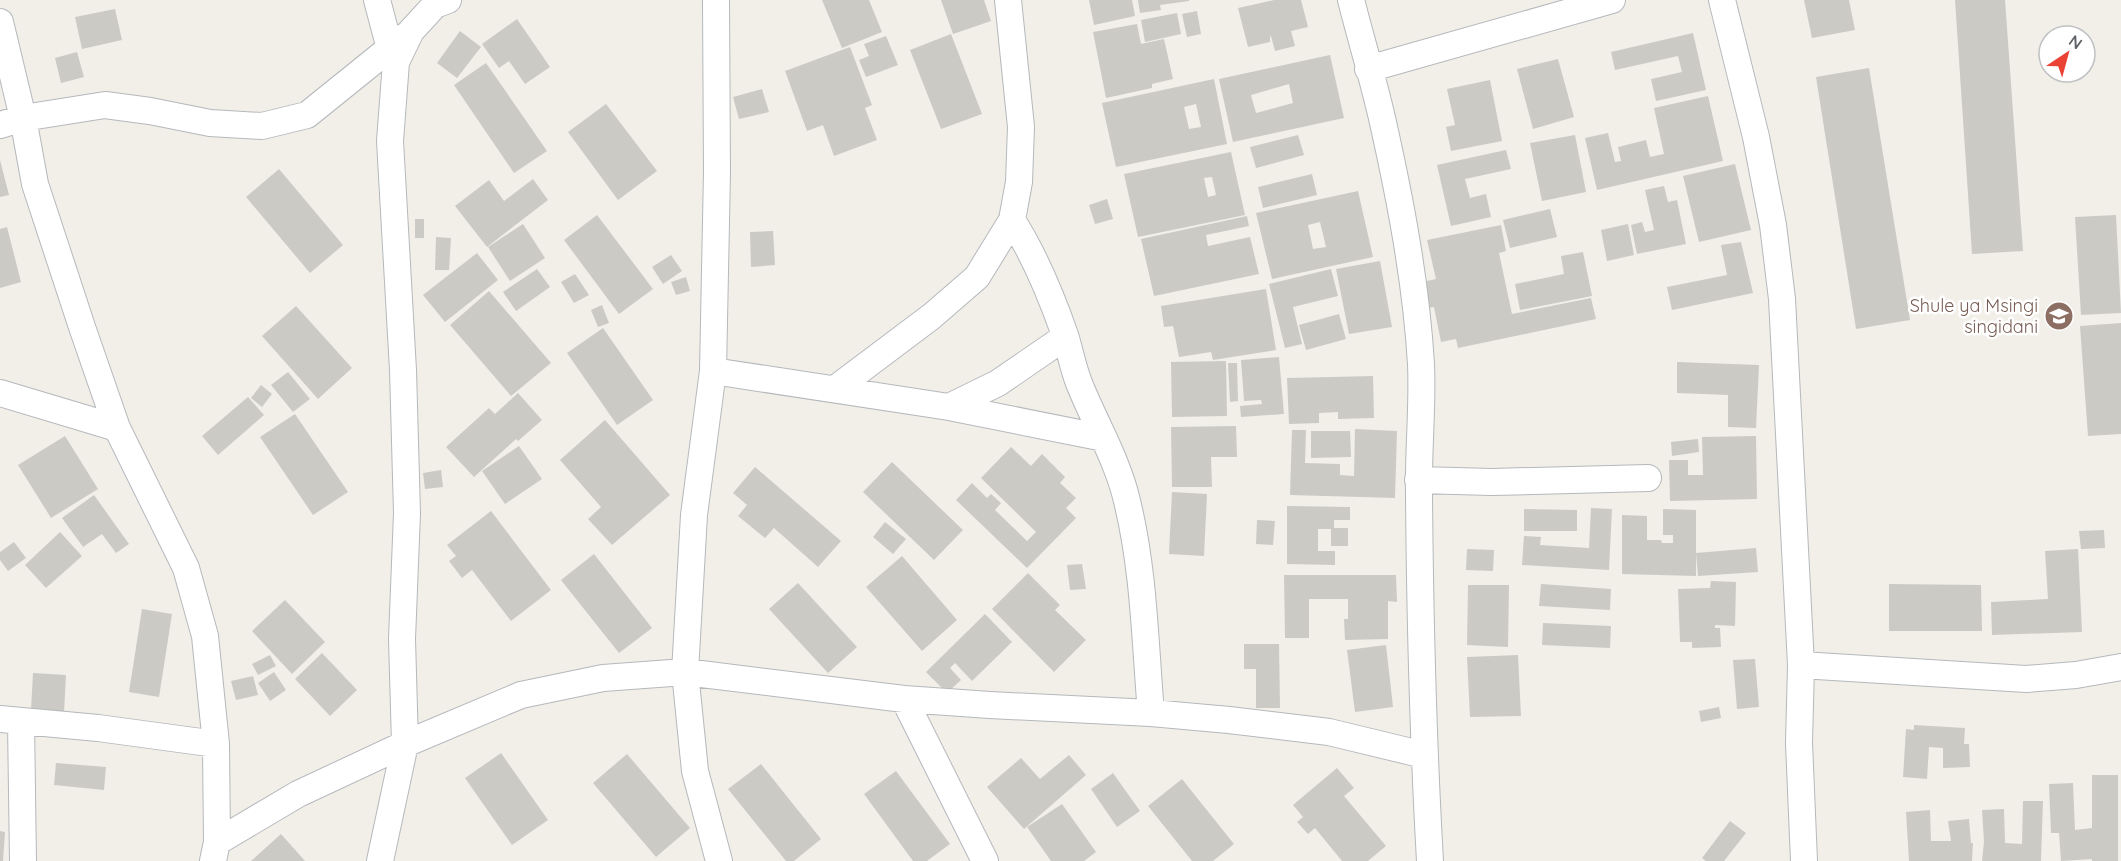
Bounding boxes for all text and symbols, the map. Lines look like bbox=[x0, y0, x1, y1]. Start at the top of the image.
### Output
north arrow bbox=[2037, 24, 2097, 84]
text: N bbox=[2065, 30, 2086, 53]
place label: Shule ya Msingi singidani bbox=[1910, 294, 2038, 338]
school or university icon: Shule ya Msingi singidani bbox=[2043, 300, 2075, 332]

